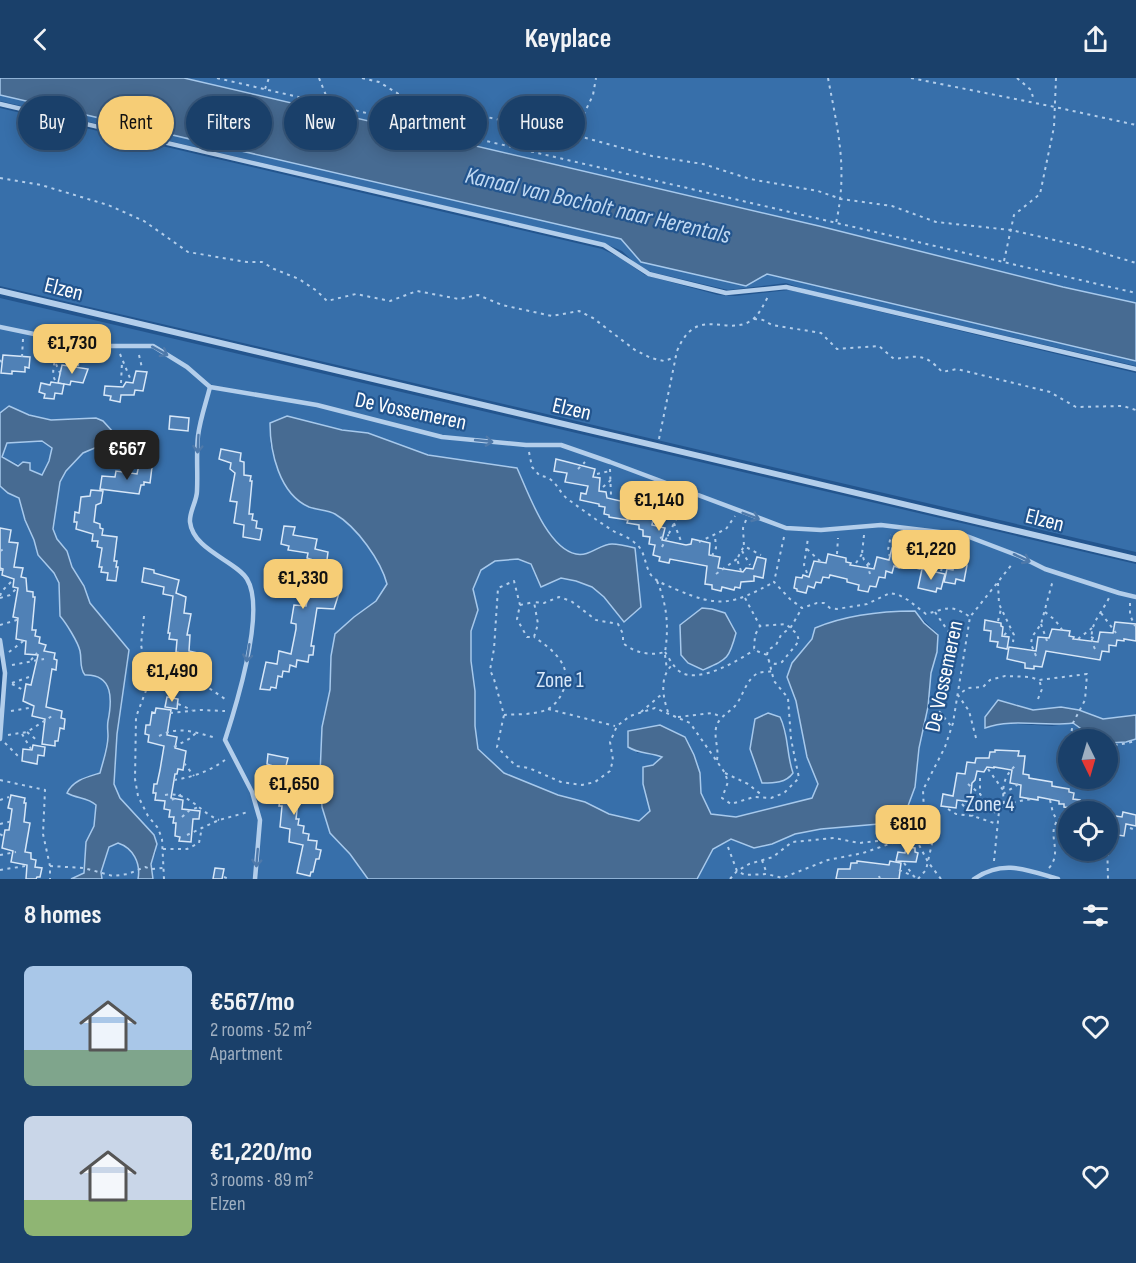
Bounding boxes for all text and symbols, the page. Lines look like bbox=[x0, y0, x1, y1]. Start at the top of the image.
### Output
icon: back bbox=[24, 23, 57, 56]
text: Keyplace bbox=[525, 23, 611, 55]
icon: share bbox=[1079, 23, 1112, 56]
chip: Buy bbox=[18, 96, 86, 150]
chip: Rent bbox=[98, 96, 174, 150]
chip: Filters bbox=[186, 96, 272, 150]
chip: New bbox=[284, 96, 357, 150]
chip: Apartment bbox=[369, 96, 487, 150]
chip: House bbox=[499, 96, 585, 150]
water label: Kanaal van Bocholt naar Herentals bbox=[462, 161, 734, 250]
street label: Elzen bbox=[41, 272, 86, 307]
pin: €1,730 bbox=[23, 324, 121, 375]
text: €1,730 bbox=[47, 331, 97, 355]
one-way arrow bbox=[151, 345, 168, 357]
street label: De Vossemeren bbox=[353, 387, 469, 436]
street label: Elzen bbox=[550, 392, 594, 427]
pin: €567 bbox=[91, 430, 163, 481]
one-way arrow bbox=[193, 433, 204, 453]
one-way arrow bbox=[474, 436, 494, 447]
text: €567 bbox=[108, 437, 146, 461]
pin: €1,140 bbox=[610, 481, 708, 532]
text: €1,140 bbox=[634, 488, 684, 512]
street label: Elzen bbox=[1022, 503, 1067, 538]
one-way arrow bbox=[741, 511, 759, 522]
pin: €1,220 bbox=[882, 530, 980, 581]
text: €1,220 bbox=[906, 537, 956, 561]
one-way arrow bbox=[1013, 553, 1031, 565]
pin: €1,330 bbox=[254, 559, 352, 610]
text: €1,330 bbox=[278, 566, 328, 590]
street label: De Vossemeren bbox=[920, 618, 969, 734]
one-way arrow bbox=[243, 642, 254, 662]
pin: €1,490 bbox=[123, 652, 221, 703]
text: €1,490 bbox=[146, 659, 198, 683]
park label: Zone 1 bbox=[536, 667, 584, 694]
north arrow bbox=[1058, 729, 1118, 789]
map controls bbox=[1058, 729, 1118, 861]
pin: €1,650 bbox=[245, 765, 343, 816]
text: €1,650 bbox=[268, 772, 320, 796]
park label: Zone 4 bbox=[966, 791, 1014, 818]
button: locate bbox=[1058, 801, 1118, 861]
pin: €810 bbox=[872, 805, 944, 856]
text: €810 bbox=[889, 812, 927, 836]
one-way arrow bbox=[251, 847, 262, 867]
icon: filters bbox=[1079, 899, 1112, 932]
text: 8 homes bbox=[24, 900, 102, 931]
text: €567/mo bbox=[210, 987, 295, 1018]
icon: home bbox=[72, 990, 144, 1062]
icon: heart bbox=[1079, 1010, 1112, 1043]
text: 2 rooms · 52 m² bbox=[210, 1018, 312, 1042]
text: Apartment bbox=[210, 1042, 283, 1066]
text: €1,220/mo bbox=[210, 1137, 312, 1168]
icon: home bbox=[72, 1140, 144, 1212]
icon: heart bbox=[1079, 1160, 1112, 1193]
text: 3 rooms · 89 m² bbox=[210, 1168, 314, 1192]
text: Elzen bbox=[210, 1192, 245, 1216]

